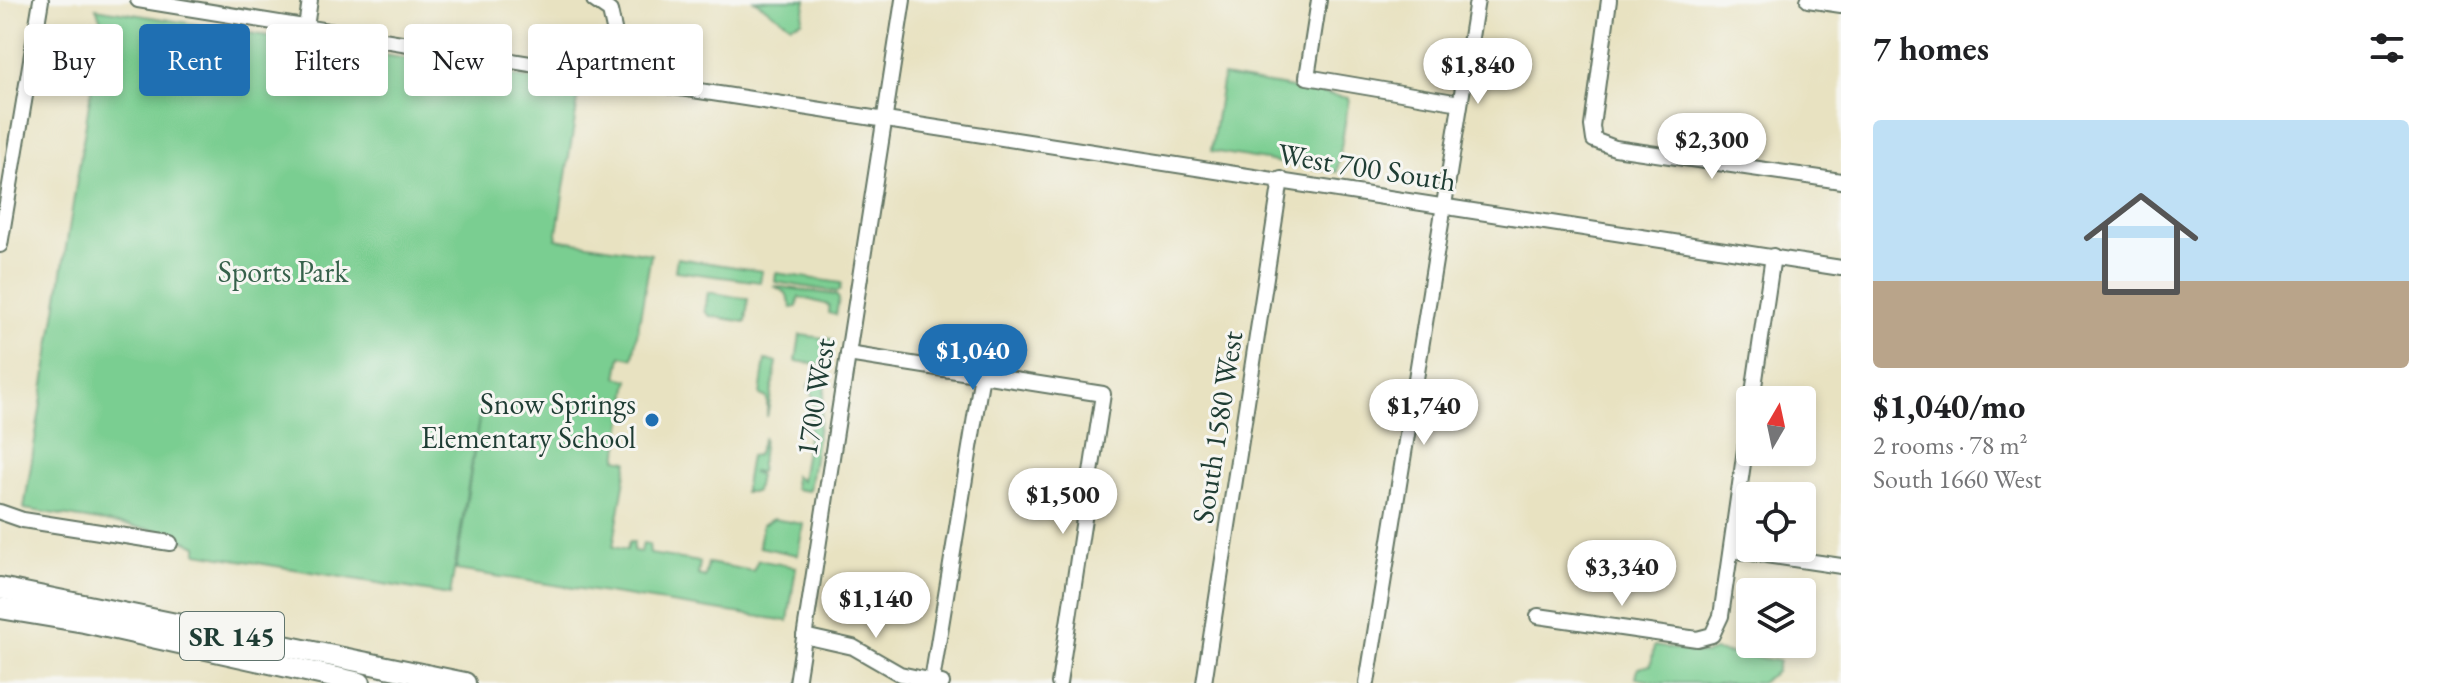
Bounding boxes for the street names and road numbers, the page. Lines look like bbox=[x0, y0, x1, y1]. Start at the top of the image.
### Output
street label: West 700 South bbox=[1275, 134, 1459, 200]
street label: South 1580 West bbox=[1183, 327, 1252, 526]
street label: 1700 West bbox=[786, 335, 844, 459]
road number: SR 145 bbox=[180, 612, 284, 660]

